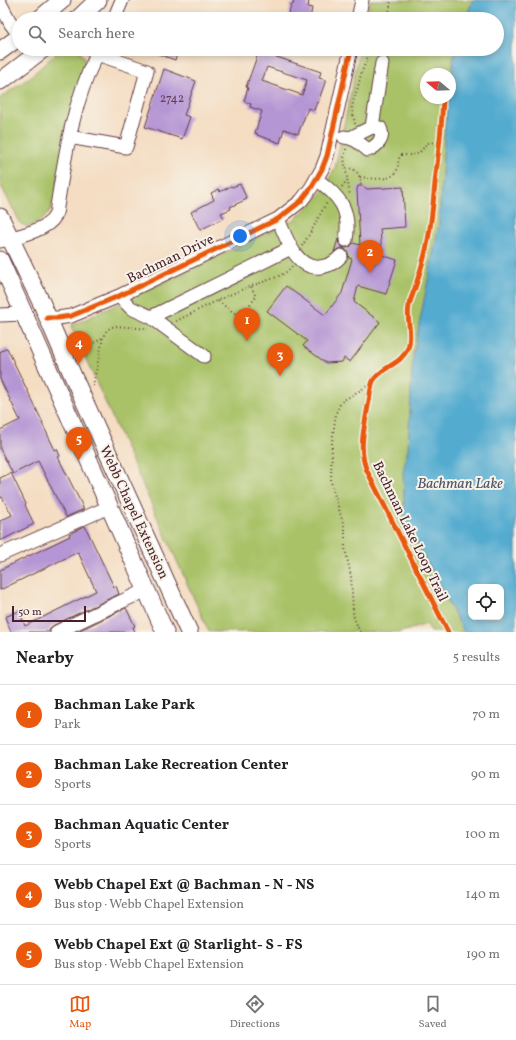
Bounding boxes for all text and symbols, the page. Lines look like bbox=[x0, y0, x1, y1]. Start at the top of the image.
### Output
search box bbox=[12, 12, 504, 56]
icon: search bbox=[26, 23, 48, 45]
text: Search here bbox=[58, 24, 135, 45]
north arrow bbox=[420, 68, 456, 104]
house number: 2742 bbox=[160, 91, 184, 107]
your location bbox=[230, 226, 250, 246]
street label: Bachman Drive bbox=[124, 230, 218, 289]
pin: 2 bbox=[357, 240, 383, 273]
pin: 1 bbox=[234, 308, 260, 341]
pin: 4 bbox=[66, 331, 92, 364]
pin: 3 bbox=[267, 343, 293, 376]
pin: 5 bbox=[66, 427, 92, 460]
street label: Webb Chapel Extension bbox=[94, 443, 173, 582]
street label: Bachman Lake Loop Trail bbox=[367, 458, 452, 605]
water label: Bachman Lake bbox=[417, 474, 503, 495]
map controls bbox=[468, 584, 504, 620]
button: locate bbox=[468, 584, 504, 620]
scale bar bbox=[12, 604, 86, 623]
text: 50 m bbox=[18, 605, 42, 620]
text: Nearby bbox=[16, 647, 74, 670]
text: 5 results bbox=[453, 649, 500, 667]
text: Bachman Lake Park bbox=[54, 695, 195, 716]
text: 1 bbox=[26, 706, 32, 724]
text: 70 m bbox=[472, 706, 500, 724]
text: Park bbox=[54, 716, 81, 734]
text: Bachman Lake Recreation Center bbox=[54, 755, 288, 776]
text: 2 bbox=[26, 766, 32, 784]
text: 90 m bbox=[471, 766, 500, 784]
text: Sports bbox=[54, 776, 91, 794]
text: Bachman Aquatic Center bbox=[54, 815, 229, 836]
text: 3 bbox=[26, 826, 32, 844]
text: 100 m bbox=[465, 826, 500, 844]
text: Sports bbox=[54, 836, 91, 854]
text: Webb Chapel Ext @ Bachman - N - NS bbox=[54, 875, 314, 896]
text: 4 bbox=[25, 886, 33, 904]
text: 140 m bbox=[466, 886, 500, 904]
text: Bus stop · Webb Chapel Extension bbox=[54, 896, 244, 914]
text: Webb Chapel Ext @ Starlight- S - FS bbox=[54, 935, 303, 956]
text: 5 bbox=[26, 946, 32, 964]
text: 190 m bbox=[466, 946, 500, 964]
text: Bus stop · Webb Chapel Extension bbox=[54, 956, 244, 974]
tab: Map bbox=[69, 993, 91, 1032]
tab: Directions bbox=[230, 993, 280, 1032]
tab: Saved bbox=[418, 993, 447, 1032]

